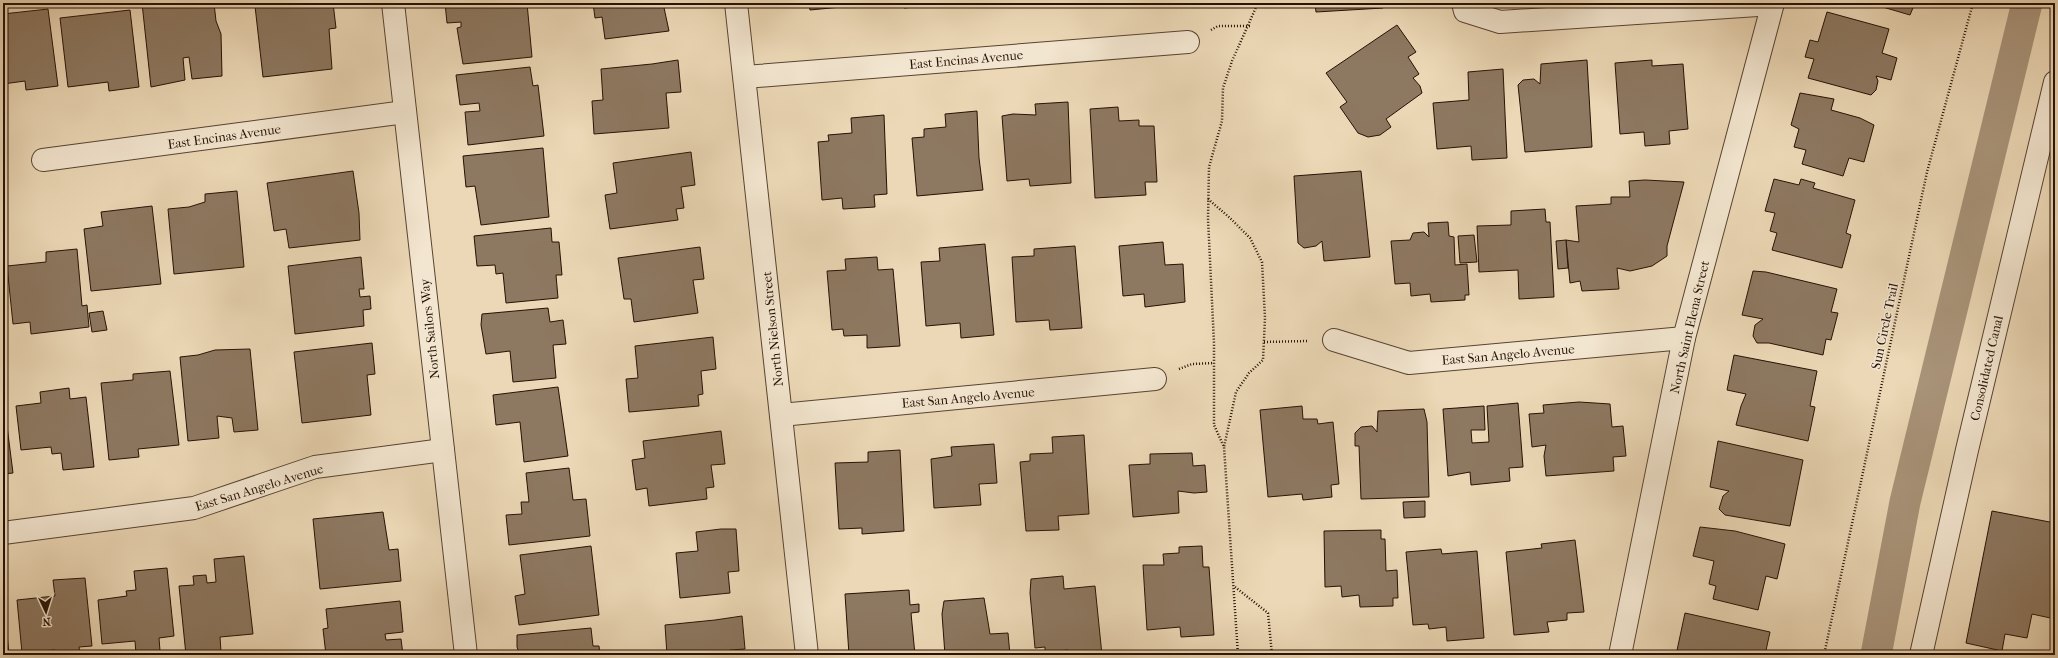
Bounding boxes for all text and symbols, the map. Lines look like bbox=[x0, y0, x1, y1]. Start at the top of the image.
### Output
street label: East Encinas Avenue bbox=[908, 47, 1024, 72]
street label: East Encinas Avenue bbox=[166, 121, 282, 152]
street label: North Saint Elena Street bbox=[1667, 259, 1712, 395]
street label: North Nielson Street bbox=[759, 270, 786, 387]
street label: North Sailors Way bbox=[417, 277, 442, 380]
street label: Sun Circle Trail bbox=[1868, 281, 1901, 371]
street label: Consolidated Canal bbox=[1967, 314, 2006, 422]
street label: East San Angelo Avenue bbox=[1441, 341, 1576, 368]
street label: East San Angelo Avenue bbox=[901, 384, 1036, 411]
street label: East San Angelo Avenue bbox=[193, 461, 326, 514]
north arrow bbox=[26, 592, 66, 632]
text: N bbox=[41, 615, 51, 628]

